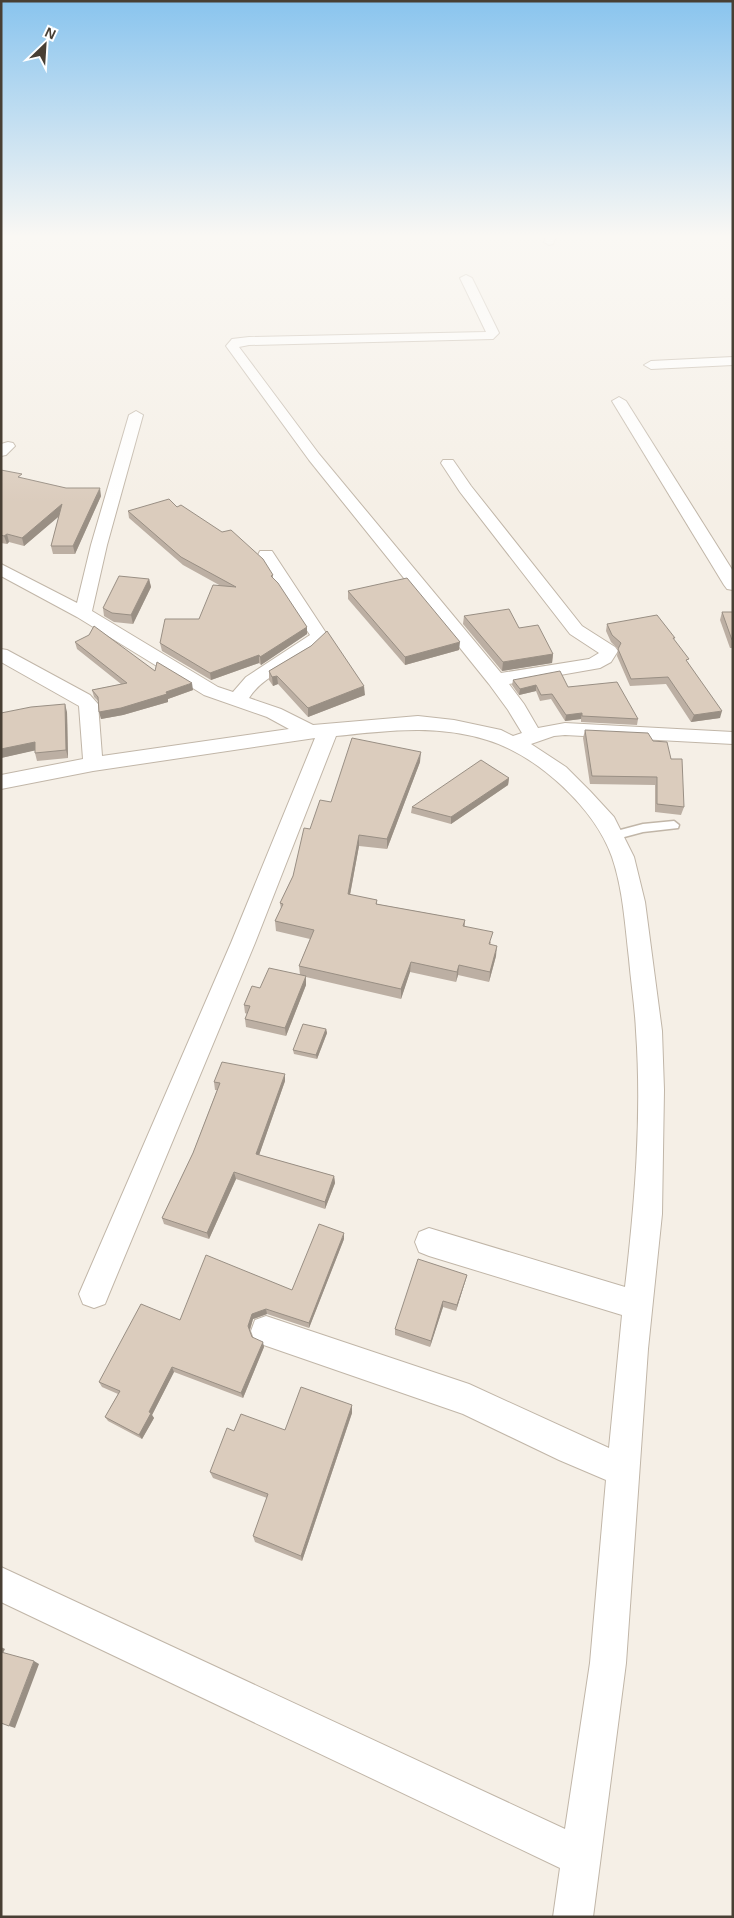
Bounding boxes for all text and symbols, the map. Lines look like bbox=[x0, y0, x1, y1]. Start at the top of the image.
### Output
north arrow bbox=[20, 20, 70, 70]
text: N bbox=[43, 24, 58, 43]

